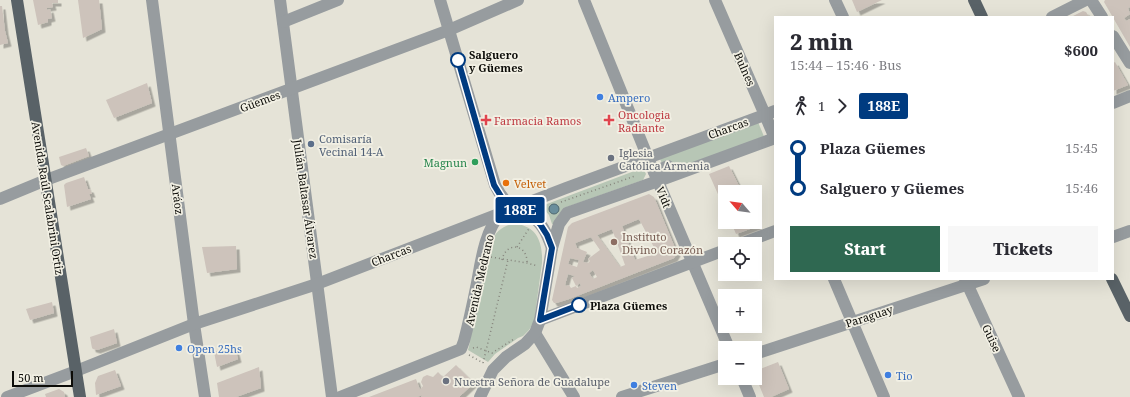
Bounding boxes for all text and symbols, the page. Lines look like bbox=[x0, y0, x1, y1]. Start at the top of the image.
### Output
text: 2 min bbox=[790, 26, 853, 56]
text: $600 bbox=[1064, 40, 1098, 60]
place label: Salguero y Güemes bbox=[469, 47, 523, 75]
street label: Bulnes bbox=[731, 50, 759, 88]
marker: Salguero y Güemes bbox=[450, 52, 466, 68]
text: 15:44 – 15:46 · Bus bbox=[790, 56, 901, 74]
street label: Güemes bbox=[238, 87, 282, 115]
place label: Ampero bbox=[608, 90, 650, 105]
marker: Ampero bbox=[595, 92, 605, 102]
icon: walk bbox=[790, 95, 812, 117]
icon: forward bbox=[831, 95, 853, 117]
text: 188E bbox=[867, 96, 900, 115]
text: 1 bbox=[818, 97, 825, 115]
place label: Oncologia Radiante bbox=[618, 107, 670, 135]
place label: Farmacia Ramos bbox=[494, 113, 581, 128]
marker: Oncologia Radiante bbox=[603, 114, 615, 126]
street label: Charcas bbox=[706, 114, 750, 142]
marker: Farmacia Ramos bbox=[481, 115, 491, 125]
street label: Avenida Raúl Scalabrini Ortiz bbox=[28, 120, 68, 276]
place label: Comisaría Vecinal 14-A bbox=[319, 131, 384, 159]
street label: Julián Baltasar Álvarez bbox=[290, 137, 322, 260]
text: Plaza Güemes bbox=[820, 138, 925, 158]
marker: Comisaría Vecinal 14-A bbox=[306, 139, 316, 149]
text: 15:45 bbox=[1065, 139, 1098, 157]
place label: Iglesia Católica Armenia bbox=[619, 145, 710, 173]
marker: Iglesia Católica Armenia bbox=[606, 153, 616, 163]
place label: Magnun bbox=[423, 155, 467, 170]
marker: Magnun bbox=[470, 157, 480, 167]
place label: Velvet bbox=[514, 176, 546, 191]
marker: Velvet bbox=[501, 178, 511, 188]
text: Salguero y Güemes bbox=[820, 178, 964, 198]
text: 15:46 bbox=[1065, 179, 1098, 197]
street label: Aráoz bbox=[169, 183, 187, 215]
street label: Vidt bbox=[653, 184, 675, 210]
north arrow bbox=[718, 185, 762, 229]
map controls bbox=[718, 185, 762, 385]
line badge: 188E bbox=[492, 197, 548, 223]
text: 188E bbox=[504, 200, 536, 219]
button: Start bbox=[790, 226, 940, 272]
button: Tickets bbox=[948, 226, 1098, 272]
place label: Instituto Divino Corazón bbox=[622, 229, 703, 257]
street label: Avenida Medrano bbox=[461, 233, 497, 327]
marker: Instituto Divino Corazón bbox=[609, 237, 619, 247]
button: locate bbox=[718, 237, 762, 281]
street label: Charcas bbox=[369, 241, 413, 269]
button: + bbox=[718, 289, 762, 333]
marker: Plaza Güemes bbox=[571, 297, 587, 313]
place label: Plaza Güemes bbox=[590, 298, 667, 313]
street label: Paraguay bbox=[843, 301, 895, 331]
street label: Guise bbox=[979, 322, 1005, 355]
place label: Open 25hs bbox=[187, 341, 242, 356]
button: − bbox=[718, 341, 762, 385]
marker: Open 25hs bbox=[174, 343, 184, 353]
place label: Tio bbox=[896, 368, 913, 383]
scale bar bbox=[12, 369, 73, 388]
text: 50 m bbox=[18, 370, 44, 385]
marker: Tio bbox=[883, 370, 893, 380]
place label: Nuestra Señora de Guadalupe bbox=[454, 374, 610, 389]
marker: Nuestra Señora de Guadalupe bbox=[441, 376, 451, 386]
place label: Steven bbox=[642, 378, 677, 393]
marker: Steven bbox=[629, 380, 639, 390]

